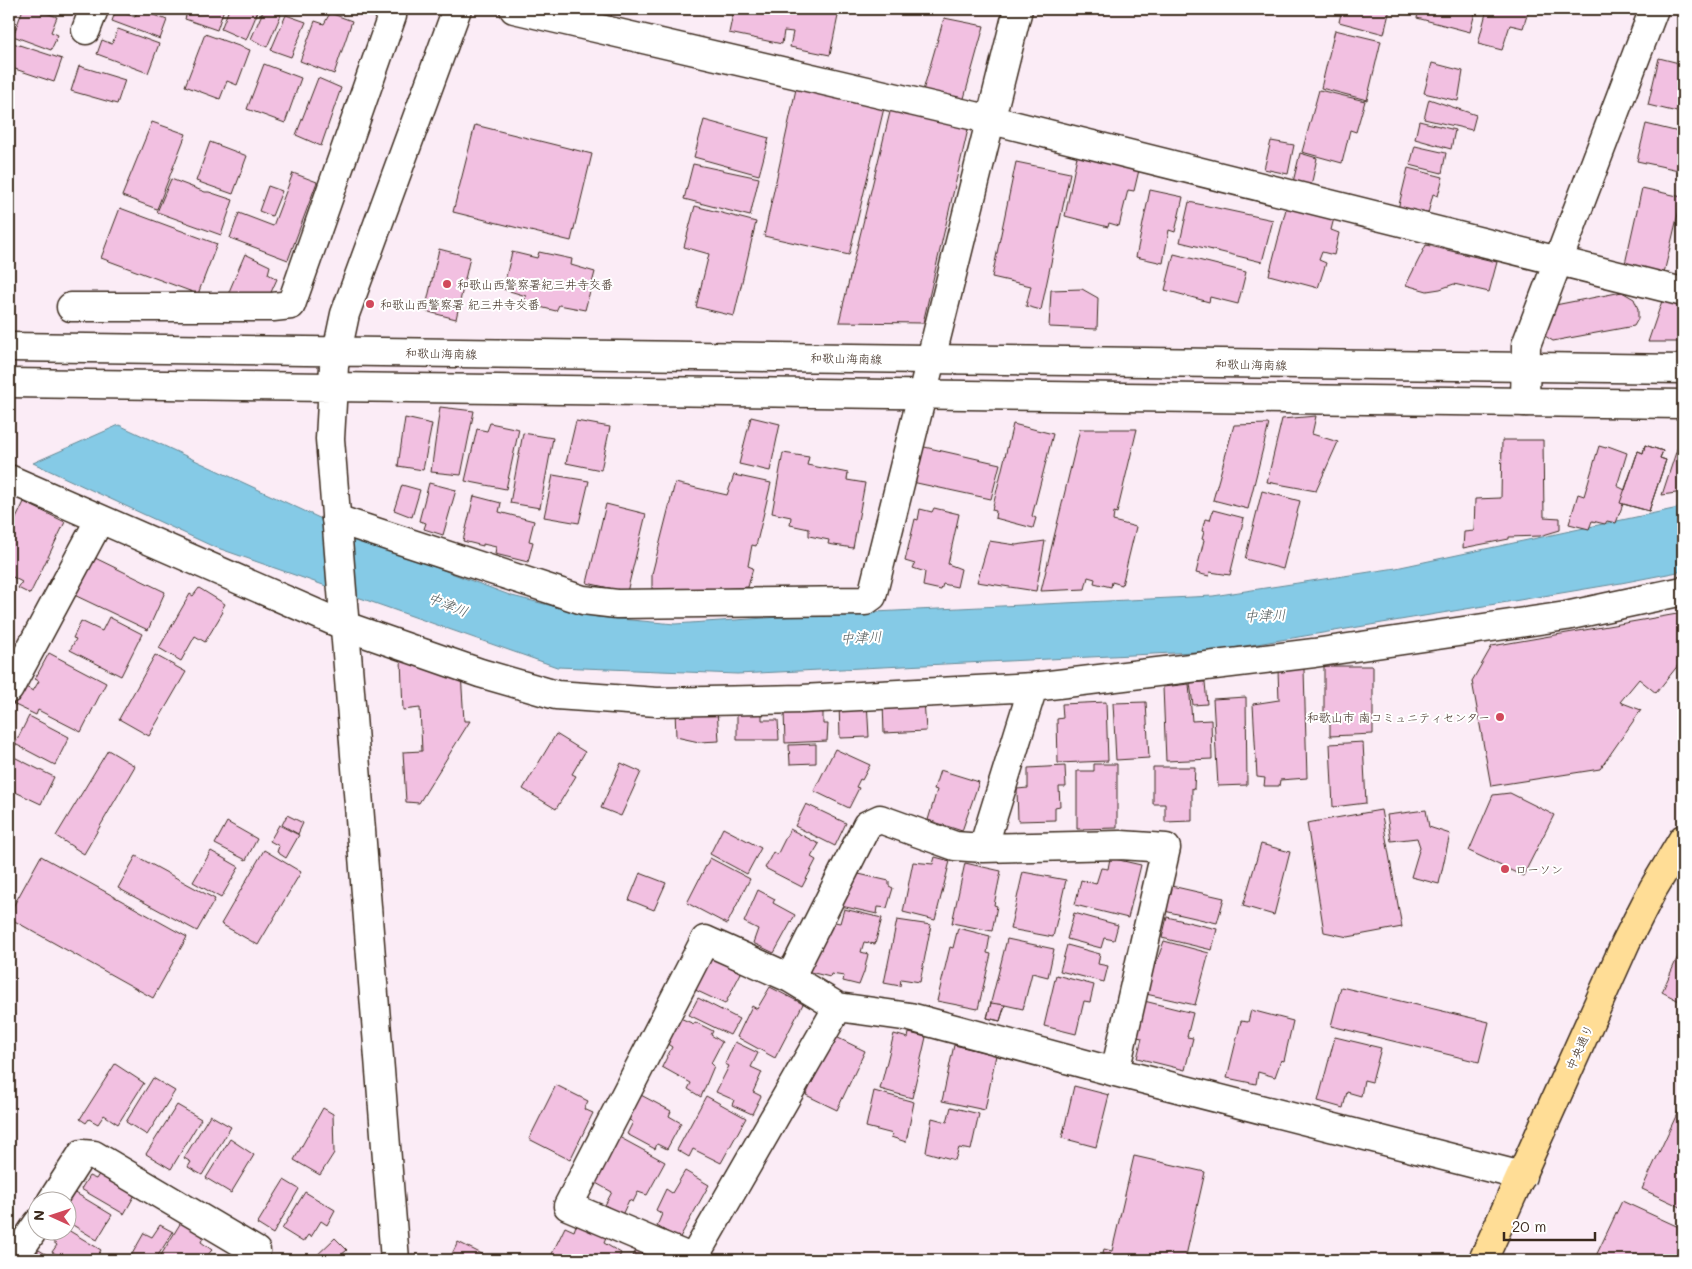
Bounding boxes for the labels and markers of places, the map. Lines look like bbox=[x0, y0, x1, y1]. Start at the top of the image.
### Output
place label: 和歌山西警察署紀三井寺交番 bbox=[457, 276, 613, 292]
marker: 和歌山西警察署紀三井寺交番 bbox=[441, 278, 453, 290]
place label: 和歌山西警察署 紀三井寺交番 bbox=[380, 296, 540, 312]
marker: 和歌山西警察署 紀三井寺交番 bbox=[364, 298, 376, 310]
place label: 和歌山市 南コミュニティセンター bbox=[1307, 709, 1490, 725]
marker: 和歌山市 南コミュニティセンター bbox=[1494, 711, 1506, 723]
place label: ローソン bbox=[1515, 861, 1563, 877]
marker: ローソン bbox=[1499, 863, 1511, 875]

